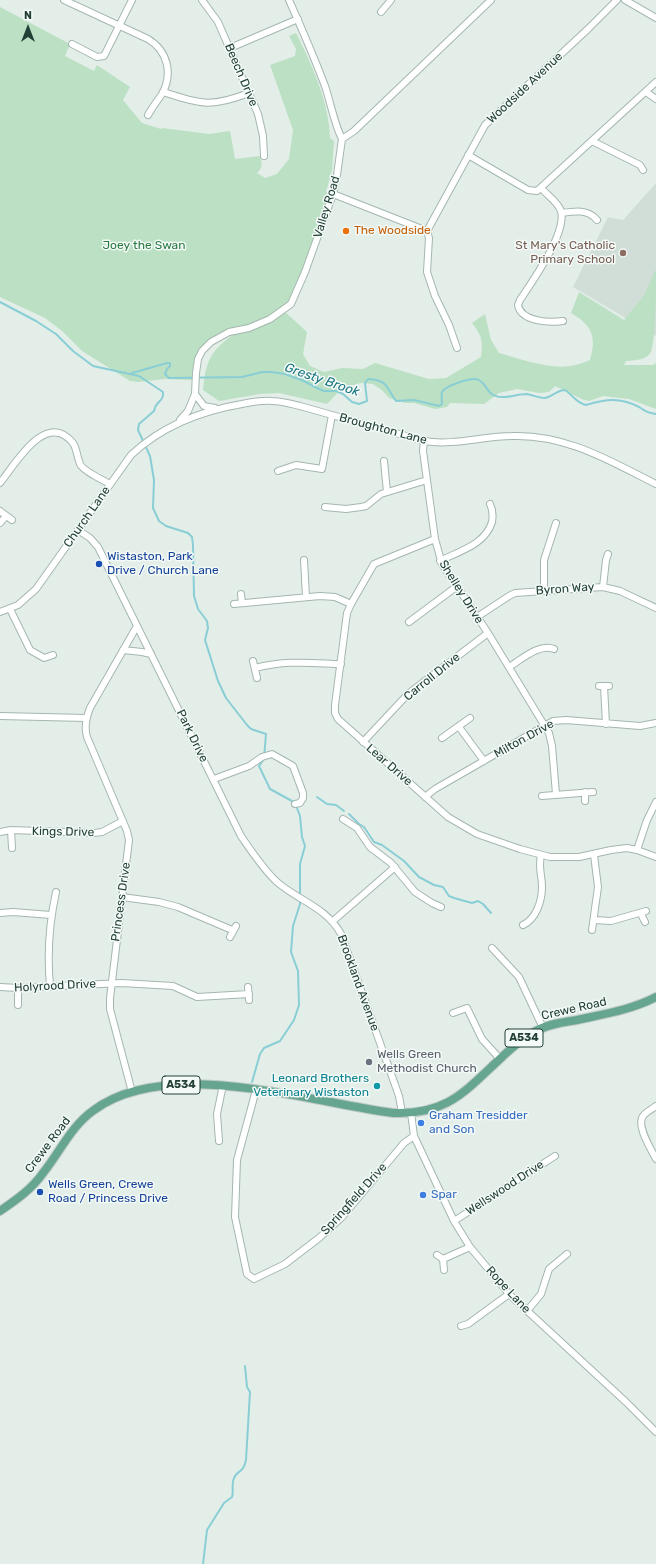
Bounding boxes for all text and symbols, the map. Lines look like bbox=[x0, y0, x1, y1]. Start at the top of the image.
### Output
north arrow bbox=[8, 8, 48, 48]
text: N bbox=[24, 9, 32, 22]
street label: Beech Drive bbox=[221, 41, 261, 109]
street label: Woodside Avenue bbox=[484, 49, 566, 127]
street label: Valley Road bbox=[311, 174, 343, 240]
place label: The Woodside bbox=[354, 224, 431, 238]
marker: The Woodside bbox=[341, 226, 351, 236]
park label: Joey the Swan bbox=[102, 239, 186, 253]
place label: St Mary's Catholic Primary School bbox=[515, 239, 615, 267]
marker: St Mary's Catholic Primary School bbox=[618, 248, 628, 258]
water label: Gresty Brook bbox=[282, 360, 362, 400]
street label: Broughton Lane bbox=[338, 410, 428, 448]
street label: Church Lane bbox=[61, 484, 113, 550]
place label: Wistaston, Park Drive / Church Lane bbox=[107, 550, 219, 578]
street label: Shelley Drive bbox=[436, 558, 486, 626]
marker: Wistaston, Park Drive / Church Lane bbox=[94, 559, 104, 569]
street label: Byron Way bbox=[535, 580, 595, 598]
street label: Carroll Drive bbox=[401, 650, 463, 704]
street label: Park Drive bbox=[173, 707, 211, 765]
street label: Milton Drive bbox=[492, 717, 556, 761]
street label: Lear Drive bbox=[363, 741, 415, 789]
street label: Kings Drive bbox=[32, 824, 94, 840]
street label: Princess Drive bbox=[108, 861, 134, 943]
street label: Brookland Avenue bbox=[334, 933, 382, 1033]
street label: Holyrood Drive bbox=[14, 977, 96, 995]
street label: Crewe Road bbox=[540, 994, 608, 1024]
road number: A534 bbox=[505, 1029, 543, 1047]
place label: Wells Green Methodist Church bbox=[377, 1048, 477, 1076]
marker: Wells Green Methodist Church bbox=[364, 1057, 374, 1067]
place label: Leonard Brothers Veterinary Wistaston bbox=[253, 1072, 369, 1100]
road number: A534 bbox=[162, 1076, 200, 1094]
marker: Leonard Brothers Veterinary Wistaston bbox=[372, 1081, 382, 1091]
place label: Graham Tresidder and Son bbox=[429, 1109, 528, 1137]
street label: Crewe Road bbox=[22, 1114, 74, 1176]
marker: Graham Tresidder and Son bbox=[416, 1118, 426, 1128]
street label: Wellswood Drive bbox=[463, 1157, 547, 1219]
street label: Springfield Drive bbox=[318, 1160, 390, 1238]
place label: Wells Green, Crewe Road / Princess Drive bbox=[48, 1178, 168, 1206]
marker: Wells Green, Crewe Road / Princess Drive bbox=[35, 1187, 45, 1197]
place label: Spar bbox=[431, 1188, 457, 1202]
marker: Spar bbox=[418, 1190, 428, 1200]
street label: Rope Lane bbox=[483, 1264, 533, 1316]

